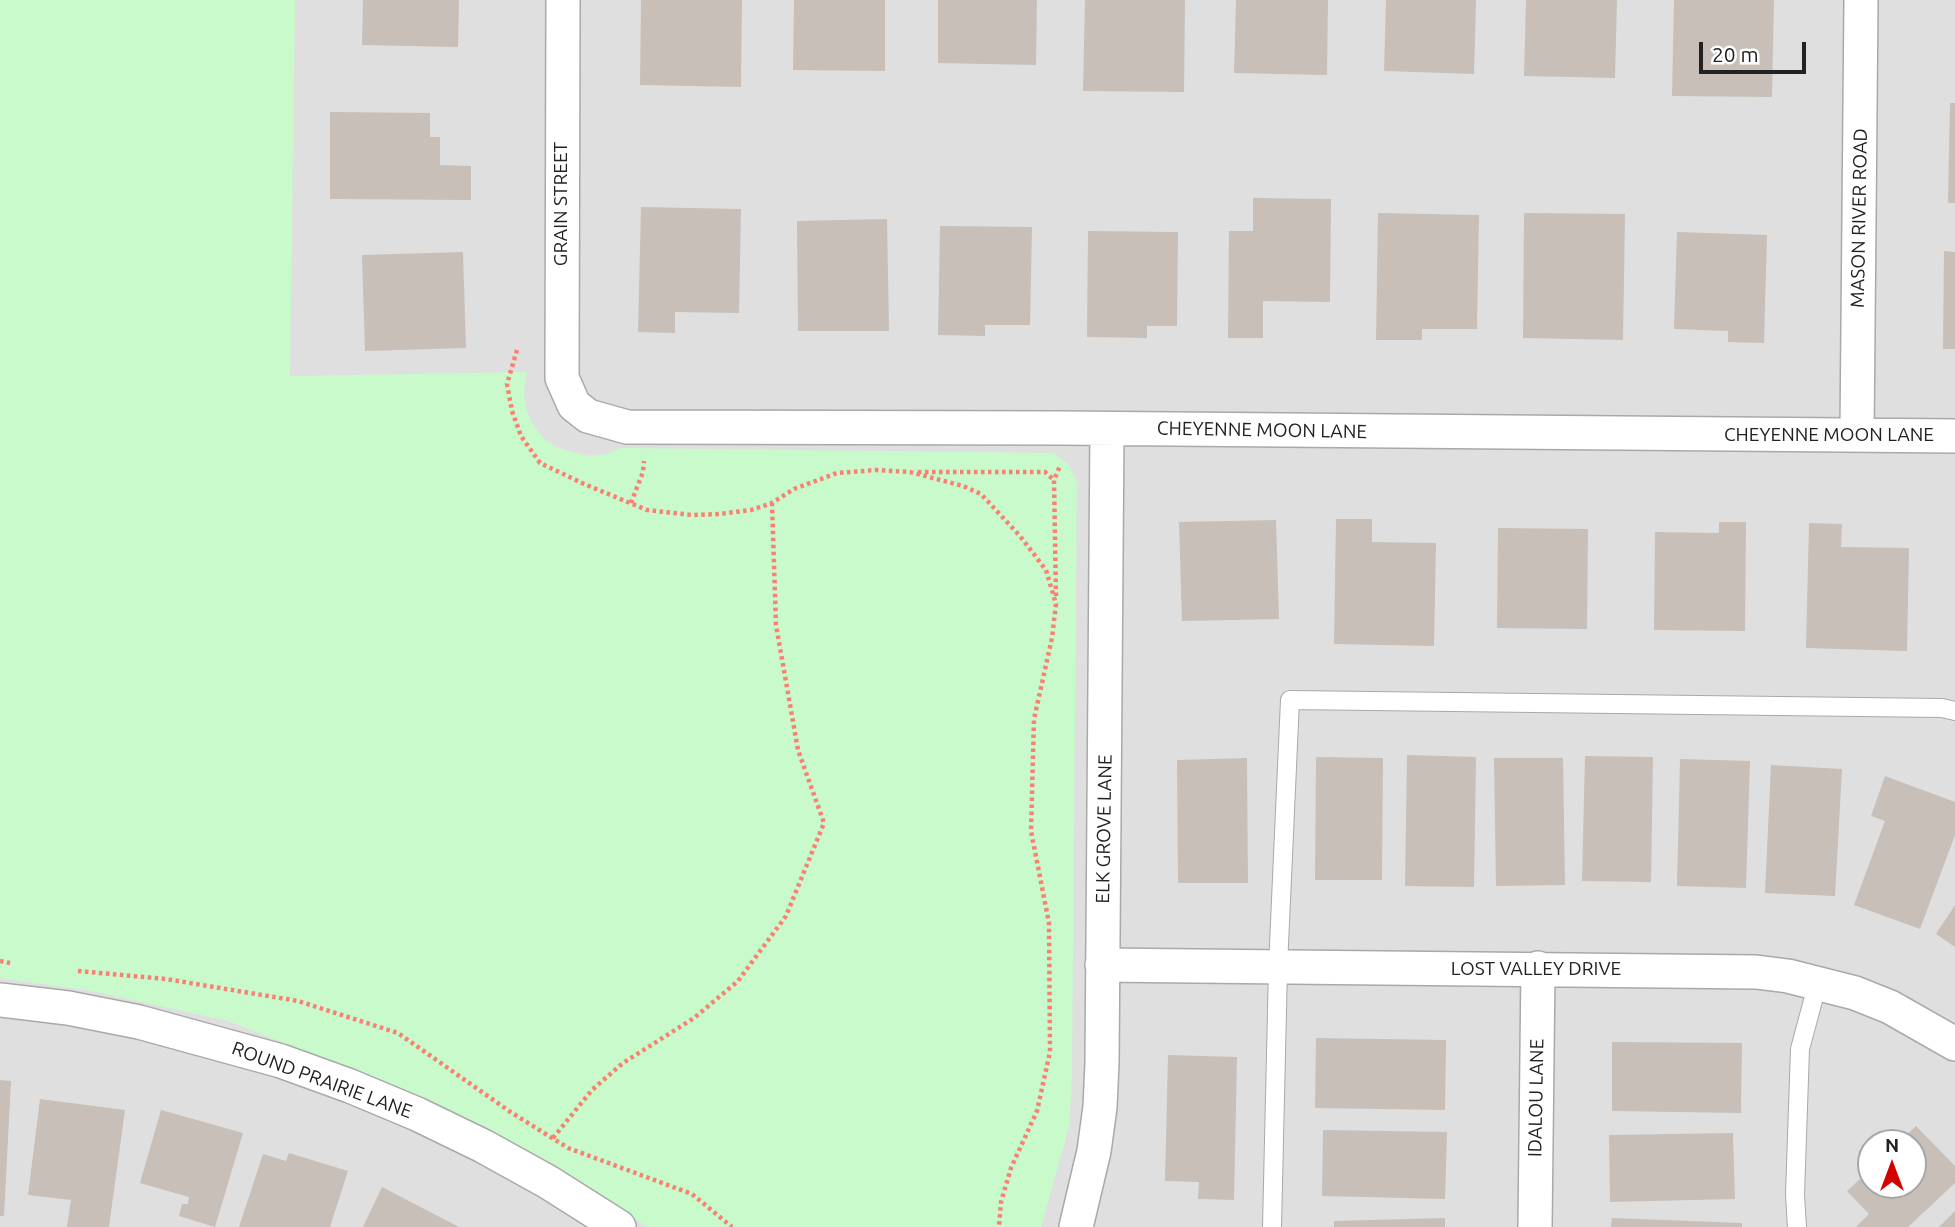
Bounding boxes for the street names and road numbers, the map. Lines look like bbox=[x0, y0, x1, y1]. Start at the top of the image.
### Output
street label: MASON RIVER ROAD bbox=[1846, 128, 1872, 308]
street label: GRAIN STREET bbox=[550, 142, 572, 266]
street label: CHEYENNE MOON LANE bbox=[1157, 417, 1367, 443]
street label: CHEYENNE MOON LANE bbox=[1724, 424, 1934, 446]
street label: ELK GROVE LANE bbox=[1091, 754, 1117, 904]
street label: LOST VALLEY DRIVE bbox=[1451, 958, 1621, 980]
street label: ROUND PRAIRIE LANE bbox=[229, 1037, 415, 1123]
street label: IDALOU LANE bbox=[1524, 1039, 1548, 1157]

